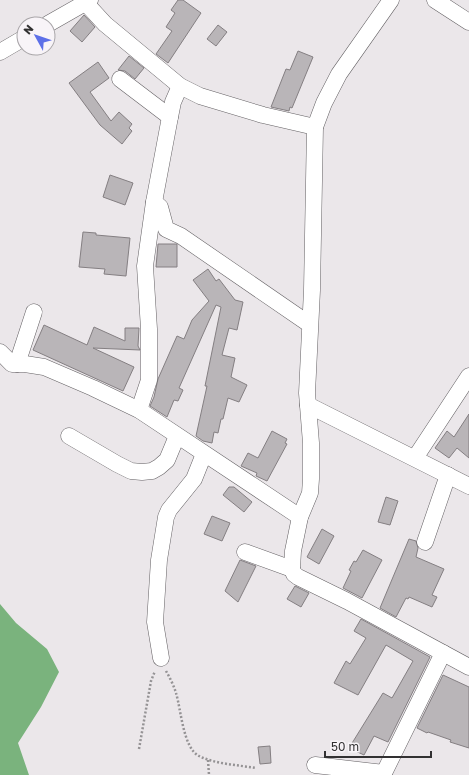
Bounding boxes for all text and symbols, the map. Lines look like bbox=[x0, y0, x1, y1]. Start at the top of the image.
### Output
north arrow bbox=[16, 16, 56, 56]
text: N bbox=[20, 22, 36, 37]
scale bar bbox=[325, 733, 431, 759]
text: 50 m bbox=[331, 739, 359, 754]

